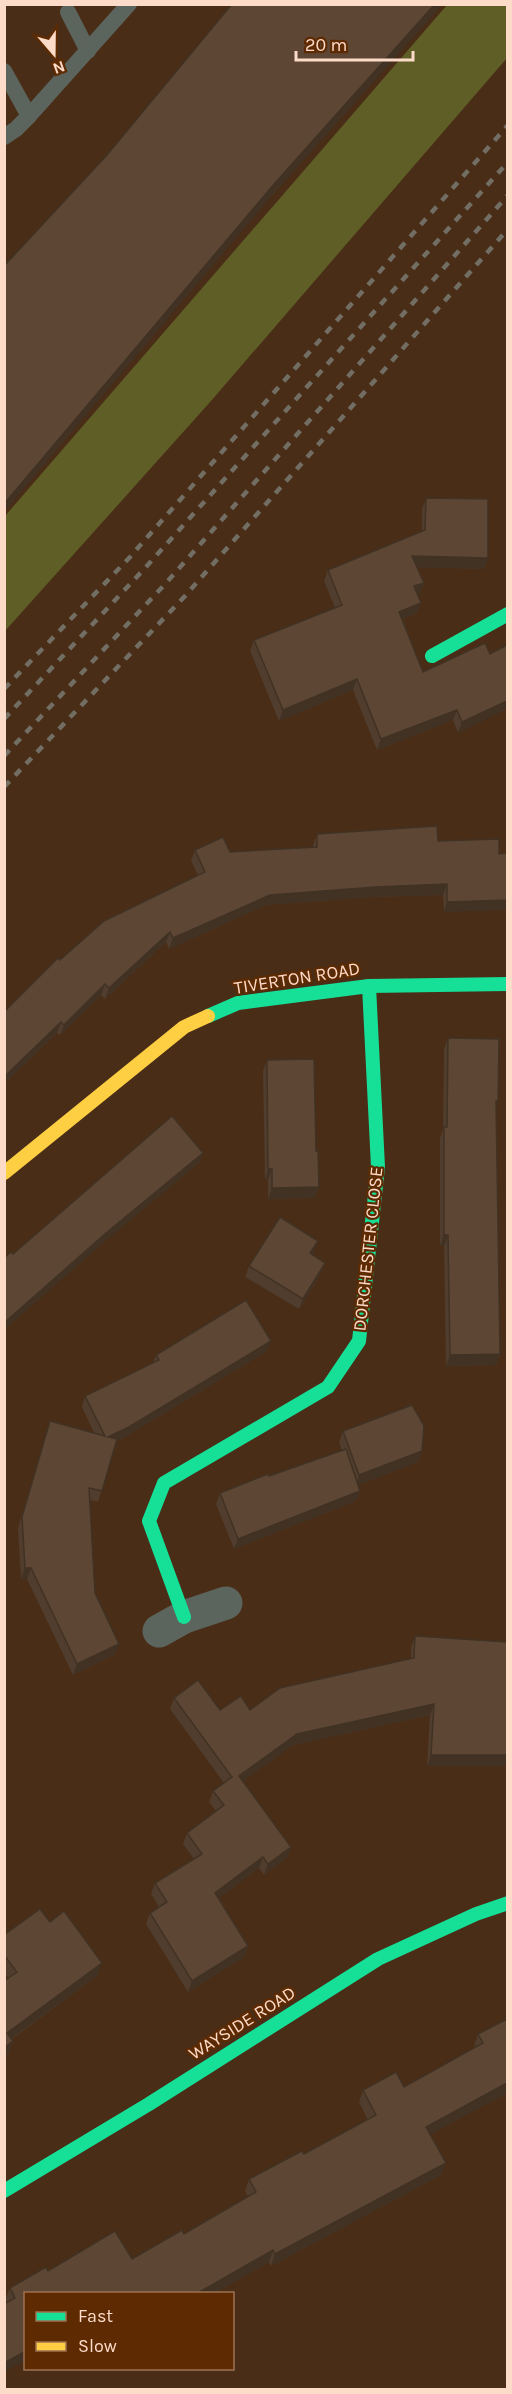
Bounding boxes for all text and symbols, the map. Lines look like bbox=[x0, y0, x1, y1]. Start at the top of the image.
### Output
north arrow bbox=[24, 24, 84, 84]
scale bar bbox=[296, 24, 413, 62]
text: 20 m bbox=[305, 34, 347, 56]
text: N bbox=[50, 57, 68, 79]
street label: TIVERTON ROAD bbox=[232, 957, 362, 999]
street label: DORCHESTER CLOSE bbox=[348, 1166, 388, 1332]
street label: WAYSIDE ROAD bbox=[185, 1981, 299, 2065]
legend bbox=[24, 2292, 234, 2370]
text: Fast bbox=[78, 2305, 113, 2327]
text: Slow bbox=[78, 2335, 117, 2357]

